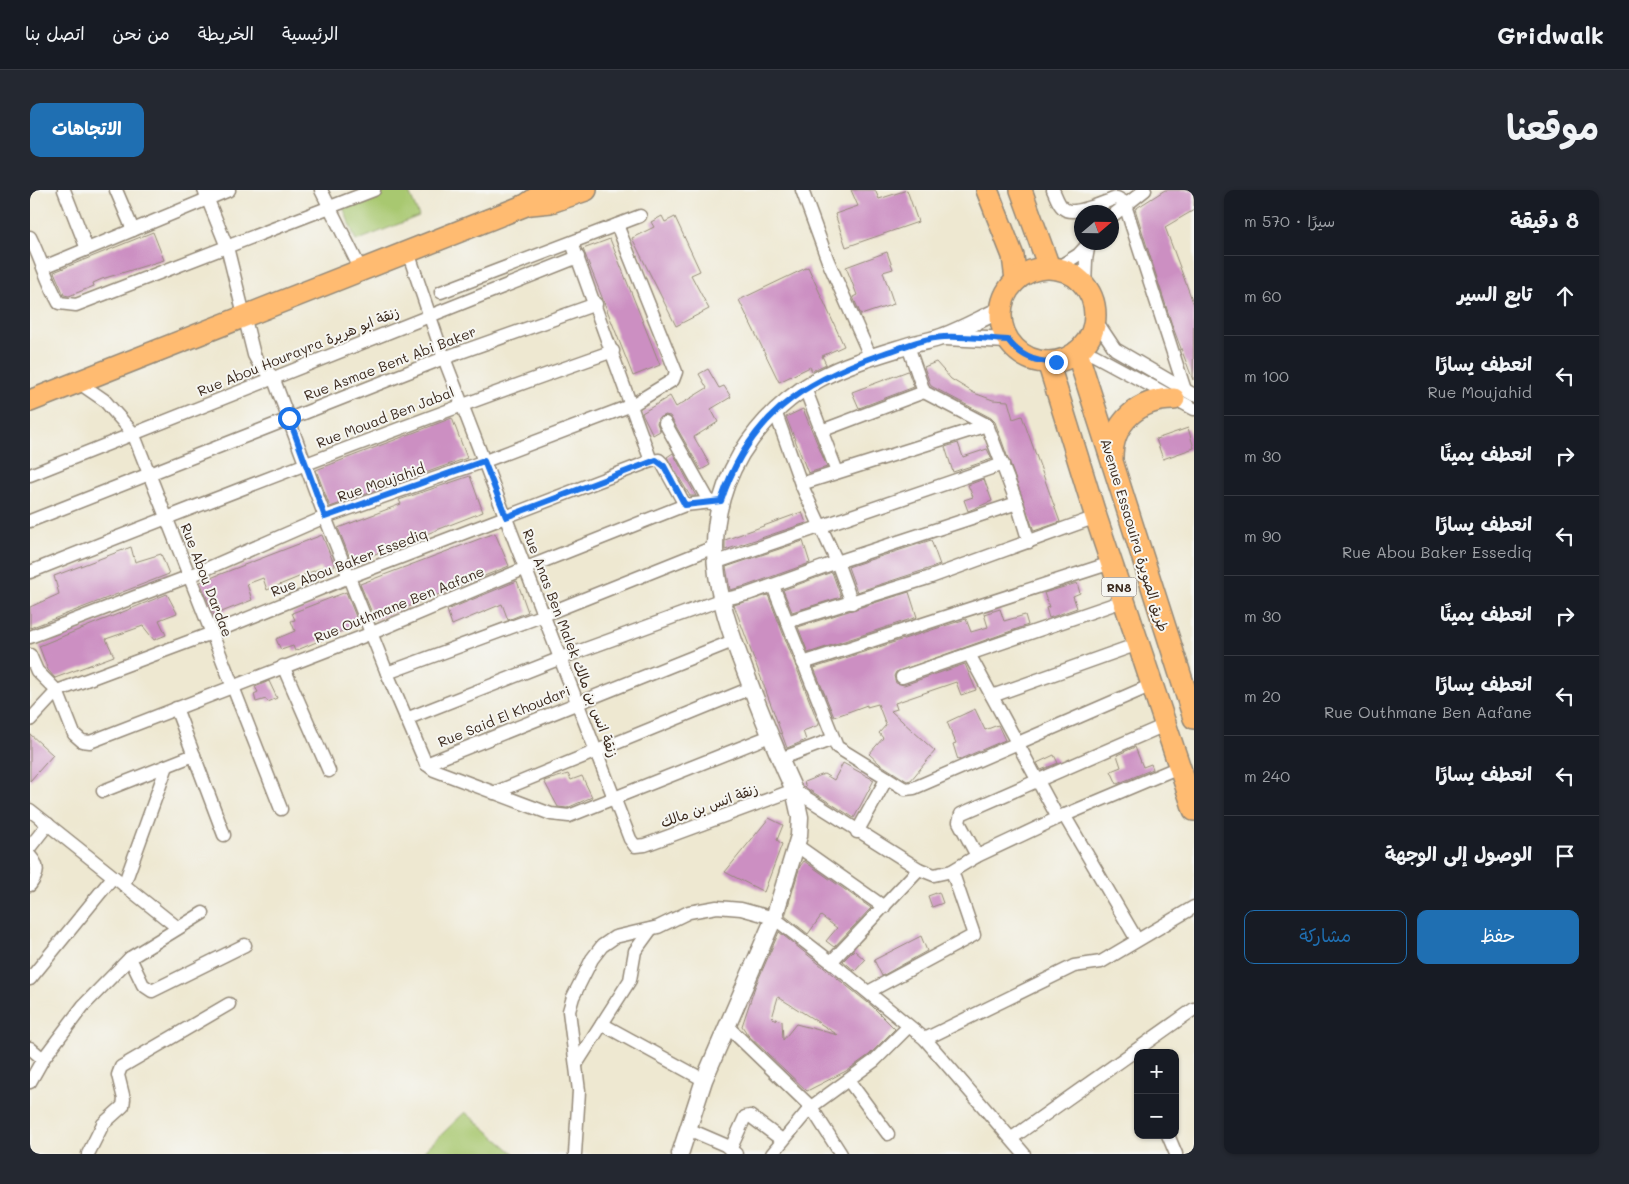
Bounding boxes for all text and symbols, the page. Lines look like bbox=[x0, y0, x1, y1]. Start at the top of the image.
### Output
text: Gridwalk bbox=[1497, 19, 1604, 50]
text: اتصل بنا bbox=[25, 21, 85, 45]
text: من نحن bbox=[113, 21, 170, 45]
text: الخريطة bbox=[198, 21, 254, 45]
text: الرئيسية bbox=[282, 21, 338, 45]
button: الاتجاهات bbox=[30, 103, 144, 157]
text: موقعنا bbox=[1506, 103, 1599, 149]
north arrow bbox=[1074, 205, 1119, 250]
text: 8 دقيقة bbox=[1510, 206, 1579, 233]
text: سيرًا · 570 m bbox=[1244, 210, 1335, 231]
text: تابع السير bbox=[1457, 281, 1532, 306]
icon: ahead bbox=[1551, 282, 1579, 310]
text: 60 m bbox=[1244, 285, 1281, 306]
street label: Rue Abou Hourayra زنقة ابو هريرة bbox=[194, 302, 402, 400]
street label: Rue Asmae Bent Abi Baker bbox=[301, 321, 479, 405]
route end bbox=[1045, 351, 1068, 374]
text: انعطف يسارًا bbox=[1435, 351, 1532, 376]
icon: left bbox=[1551, 362, 1579, 390]
text: 100 m bbox=[1244, 365, 1289, 386]
text: Rue Moujahid bbox=[1428, 381, 1532, 402]
street label: Rue Mouad Ben Jabal bbox=[313, 382, 457, 452]
route start bbox=[278, 407, 301, 430]
street label: Avenue Essaouira طريق الصويرة bbox=[1097, 436, 1173, 634]
text: انعطف يمينًا bbox=[1440, 441, 1532, 466]
icon: right bbox=[1551, 442, 1579, 470]
text: 30 m bbox=[1244, 445, 1281, 466]
street label: Rue Moujahid bbox=[335, 458, 427, 506]
text: انعطف يسارًا bbox=[1435, 511, 1532, 536]
street label: Rue Abou Dardae bbox=[177, 520, 237, 640]
icon: left bbox=[1551, 522, 1579, 550]
street label: Rue Abou Baker Essediq bbox=[268, 523, 430, 601]
text: 90 m bbox=[1244, 525, 1281, 546]
street label: Rue Anas Ben Malek زنقة انس بن مالك bbox=[519, 526, 623, 760]
text: Rue Abou Baker Essediq bbox=[1342, 541, 1532, 562]
street label: Rue Outhmane Ben Aafane bbox=[311, 561, 487, 647]
road number: RN8 bbox=[1102, 578, 1136, 597]
text: انعطف يمينًا bbox=[1440, 601, 1532, 626]
icon: right bbox=[1551, 602, 1579, 630]
text: 30 m bbox=[1244, 605, 1281, 626]
text: انعطف يسارًا bbox=[1435, 671, 1532, 696]
street label: Rue Said El Khoudari bbox=[435, 681, 573, 751]
icon: left bbox=[1551, 682, 1579, 710]
text: 20 m bbox=[1244, 685, 1281, 706]
text: Rue Outhmane Ben Aafane bbox=[1324, 701, 1532, 722]
text: انعطف يسارًا bbox=[1435, 761, 1532, 786]
icon: left bbox=[1551, 762, 1579, 790]
text: 240 m bbox=[1244, 765, 1290, 786]
street label: زنقة انس بن مالك bbox=[658, 779, 760, 831]
text: الوصول إلى الوجهة bbox=[1385, 841, 1532, 866]
icon: arrive bbox=[1551, 842, 1579, 870]
button: مشاركة bbox=[1244, 910, 1407, 964]
button: حفظ bbox=[1417, 910, 1579, 964]
map controls bbox=[1134, 1049, 1179, 1139]
button: + bbox=[1134, 1049, 1179, 1094]
button: − bbox=[1134, 1094, 1179, 1139]

